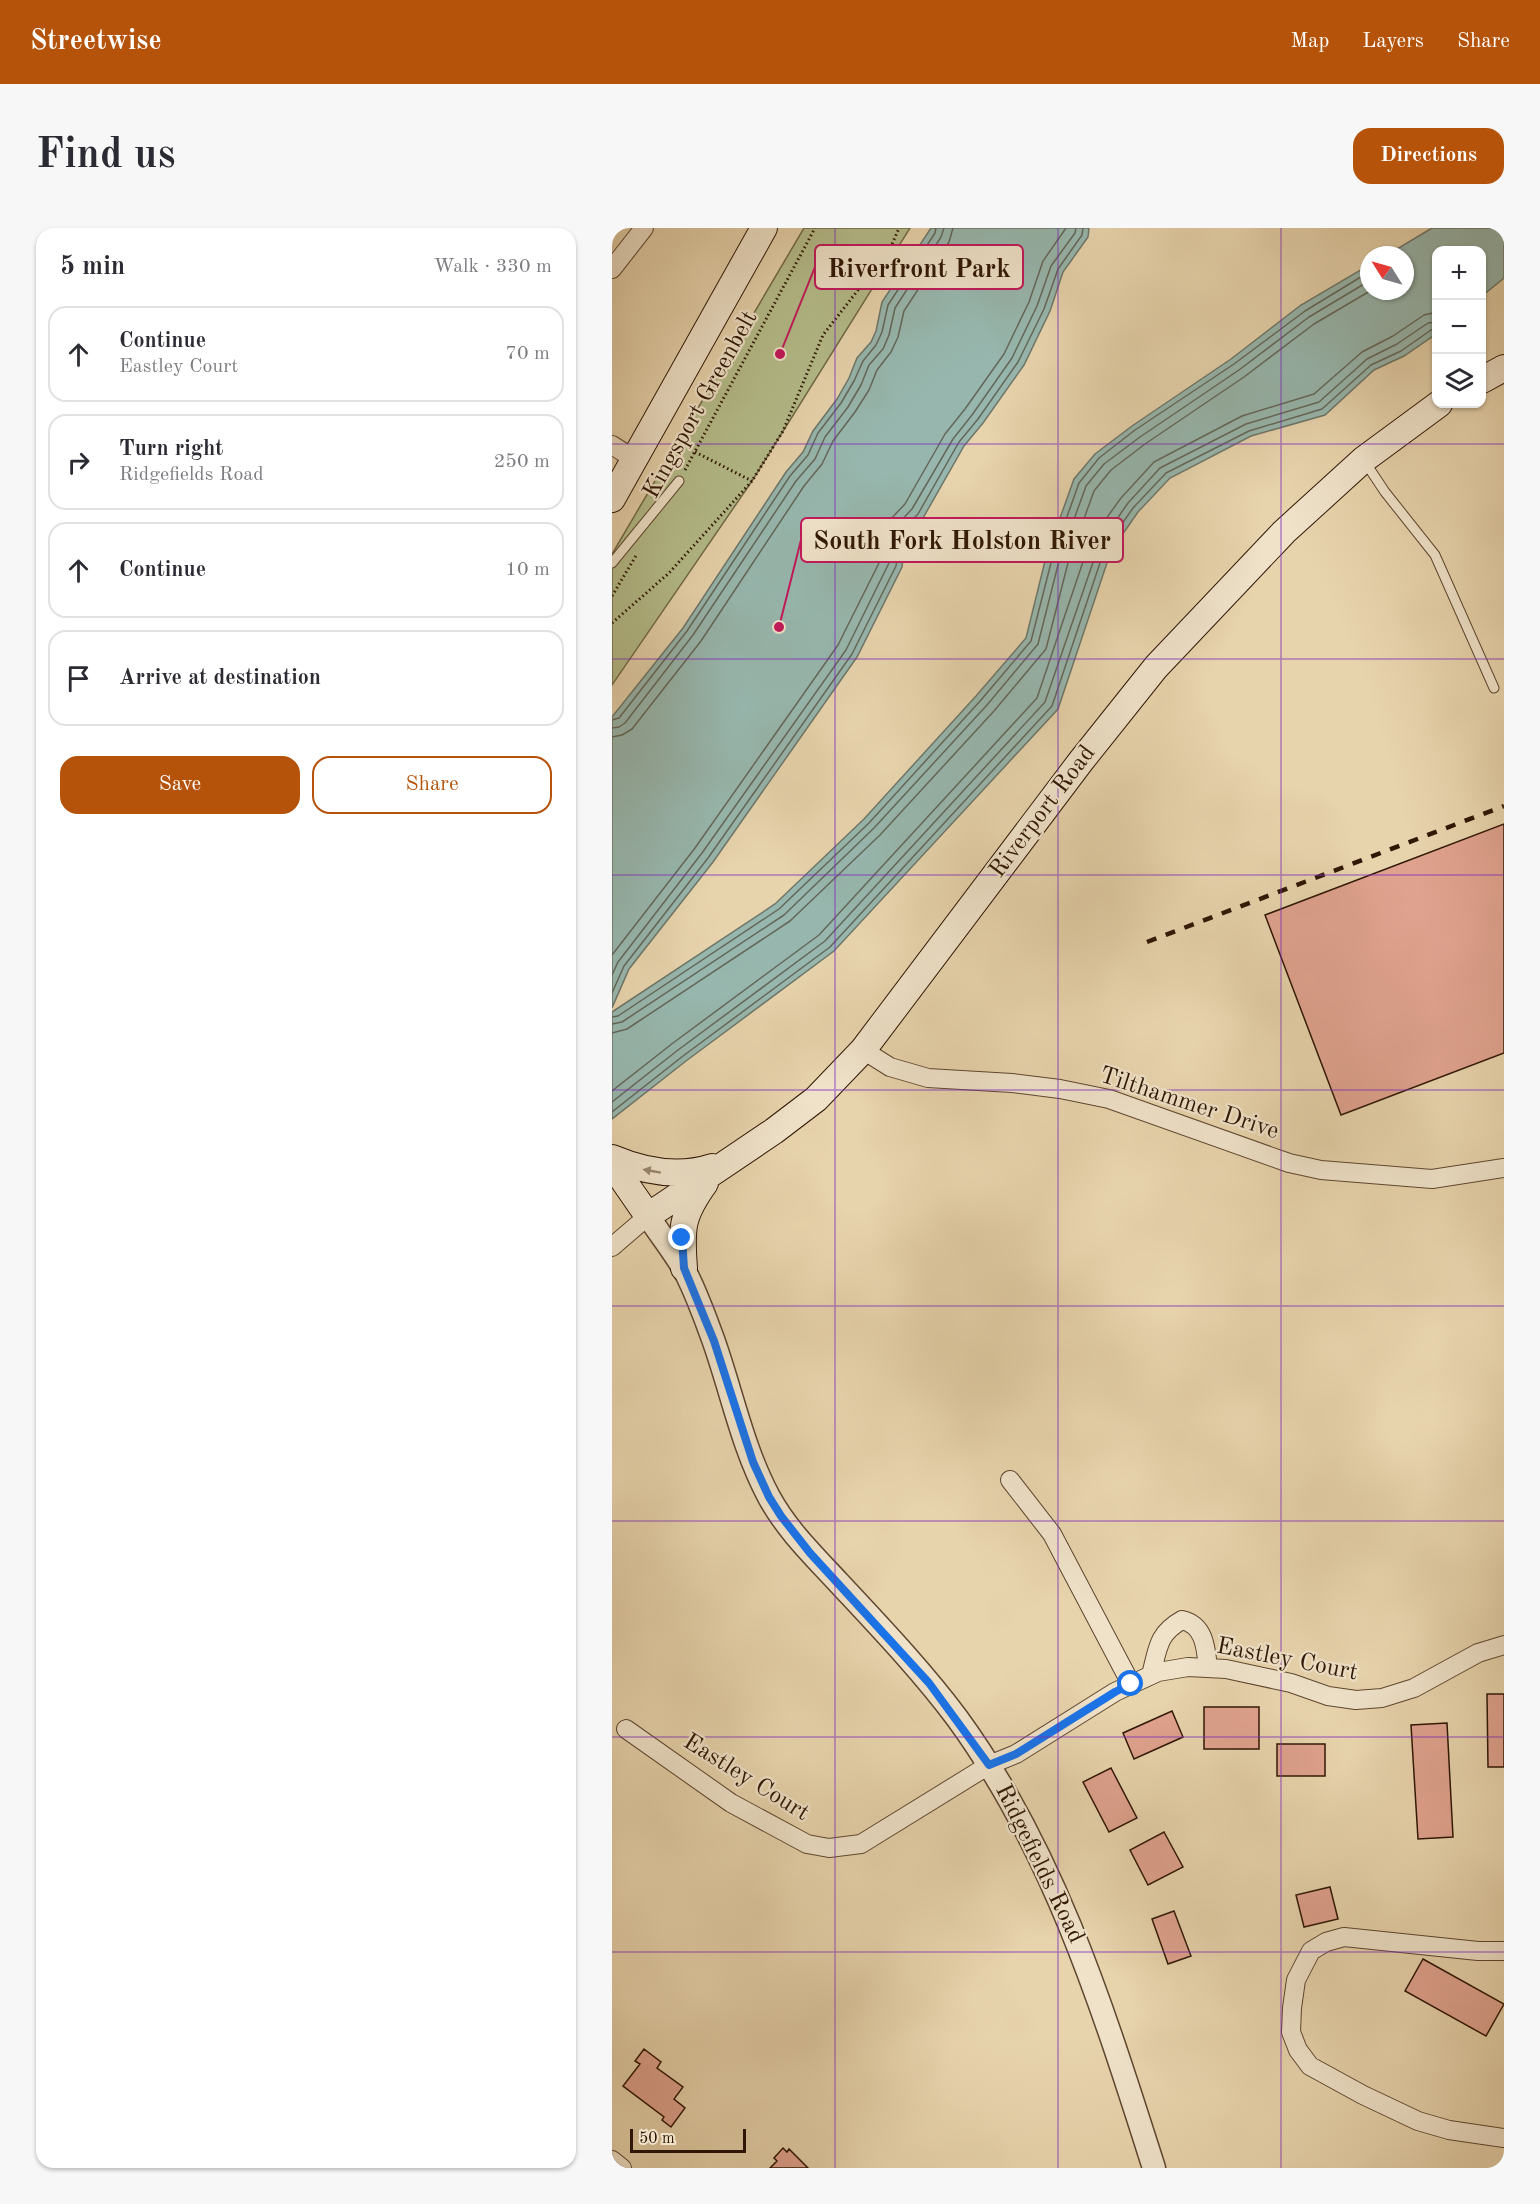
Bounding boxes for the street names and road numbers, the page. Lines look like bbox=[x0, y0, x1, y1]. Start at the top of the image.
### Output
street label: Kingsport Greenbelt bbox=[639, 307, 763, 503]
street label: Riverport Road bbox=[986, 741, 1100, 883]
street label: Tilthammer Drive bbox=[1096, 1064, 1282, 1144]
street label: Eastley Court bbox=[1214, 1635, 1360, 1685]
street label: Eastley Court bbox=[679, 1730, 813, 1826]
street label: Ridgefields Road bbox=[990, 1781, 1088, 1947]

